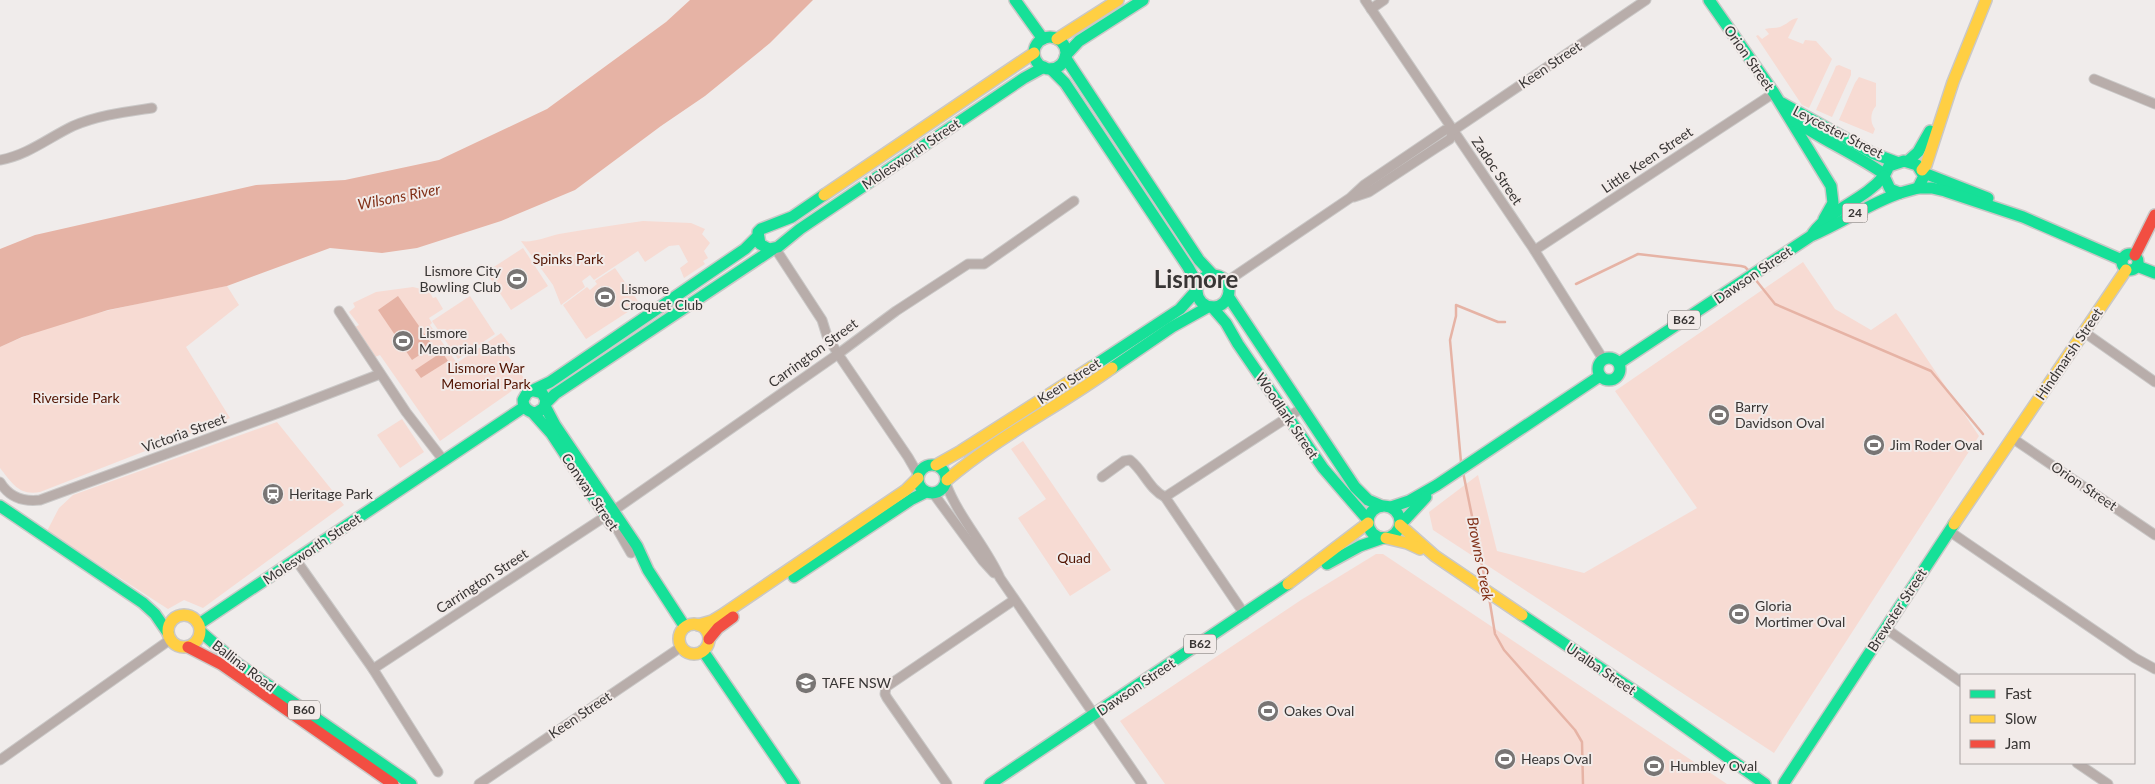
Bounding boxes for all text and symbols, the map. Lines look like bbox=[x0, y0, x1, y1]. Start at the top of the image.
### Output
street label: Orion Street bbox=[1721, 22, 1778, 94]
street label: Keen Street bbox=[1515, 37, 1584, 92]
street label: Leycester Street bbox=[1790, 102, 1886, 161]
street label: Molesworth Street bbox=[858, 114, 963, 193]
street label: Little Keen Street bbox=[1598, 123, 1695, 196]
street label: Zadoc Street bbox=[1468, 134, 1526, 208]
water label: Wilsons River bbox=[356, 179, 443, 213]
road number: 24 bbox=[1842, 204, 1868, 222]
street label: Dawson Street bbox=[1710, 242, 1795, 307]
park label: Spinks Park bbox=[533, 250, 604, 267]
place label: Lismore City Bowling Club bbox=[420, 262, 502, 295]
district label: Lismore bbox=[1154, 264, 1238, 293]
sports icon: Lismore City Bowling Club bbox=[505, 267, 529, 291]
place label: Lismore Croquet Club bbox=[621, 280, 703, 313]
sports icon: Lismore Croquet Club bbox=[593, 285, 617, 309]
street label: Hindmarsh Street bbox=[2031, 304, 2106, 403]
road number: B62 bbox=[1668, 310, 1700, 330]
street label: Carrington Street bbox=[765, 315, 861, 391]
place label: Lismore Memorial Baths bbox=[419, 324, 516, 357]
sports icon: Lismore Memorial Baths bbox=[391, 329, 415, 353]
street label: Keen Street bbox=[1034, 354, 1103, 407]
park label: Lismore War Memorial Park bbox=[441, 359, 532, 392]
street label: Woodlark Street bbox=[1252, 369, 1323, 462]
park label: Riverside Park bbox=[32, 389, 120, 406]
place label: Barry Davidson Oval bbox=[1735, 398, 1825, 431]
sports icon: Barry Davidson Oval bbox=[1707, 403, 1731, 427]
street label: Victoria Street bbox=[139, 409, 228, 456]
sports icon: Jim Roder Oval bbox=[1862, 433, 1886, 457]
place label: Jim Roder Oval bbox=[1890, 436, 1983, 453]
street label: Conway Street bbox=[558, 450, 623, 534]
street label: Orion Street bbox=[2048, 457, 2120, 514]
station icon: Heritage Park bbox=[261, 482, 285, 506]
place label: Heritage Park bbox=[289, 485, 374, 502]
street label: Molesworth Street bbox=[259, 509, 364, 588]
water label: Browns Creek bbox=[1464, 515, 1498, 603]
street label: Carrington Street bbox=[433, 545, 531, 617]
park label: Quad bbox=[1057, 549, 1091, 566]
street label: Brewster Street bbox=[1863, 565, 1930, 654]
place label: Gloria Mortimer Oval bbox=[1755, 597, 1845, 630]
sports icon: Gloria Mortimer Oval bbox=[1727, 602, 1751, 626]
road number: B62 bbox=[1184, 634, 1216, 654]
street label: Ballina Road bbox=[209, 636, 279, 695]
street label: Uralba Street bbox=[1563, 639, 1639, 698]
street label: Dawson Street bbox=[1093, 654, 1178, 719]
school or university icon: TAFE NSW bbox=[794, 671, 818, 695]
place label: TAFE NSW bbox=[822, 674, 892, 691]
legend bbox=[1960, 674, 2135, 764]
text: Fast bbox=[2005, 684, 2032, 702]
street label: Keen Street bbox=[545, 687, 614, 742]
sports icon: Oakes Oval bbox=[1256, 699, 1280, 723]
road number: B60 bbox=[288, 700, 320, 720]
place label: Oakes Oval bbox=[1284, 702, 1354, 719]
text: Slow bbox=[2005, 709, 2037, 727]
text: Jam bbox=[2005, 734, 2031, 752]
sports icon: Heaps Oval bbox=[1493, 747, 1517, 771]
place label: Heaps Oval bbox=[1521, 750, 1592, 767]
sports icon: Humbley Oval bbox=[1642, 754, 1666, 778]
place label: Humbley Oval bbox=[1670, 757, 1757, 774]

